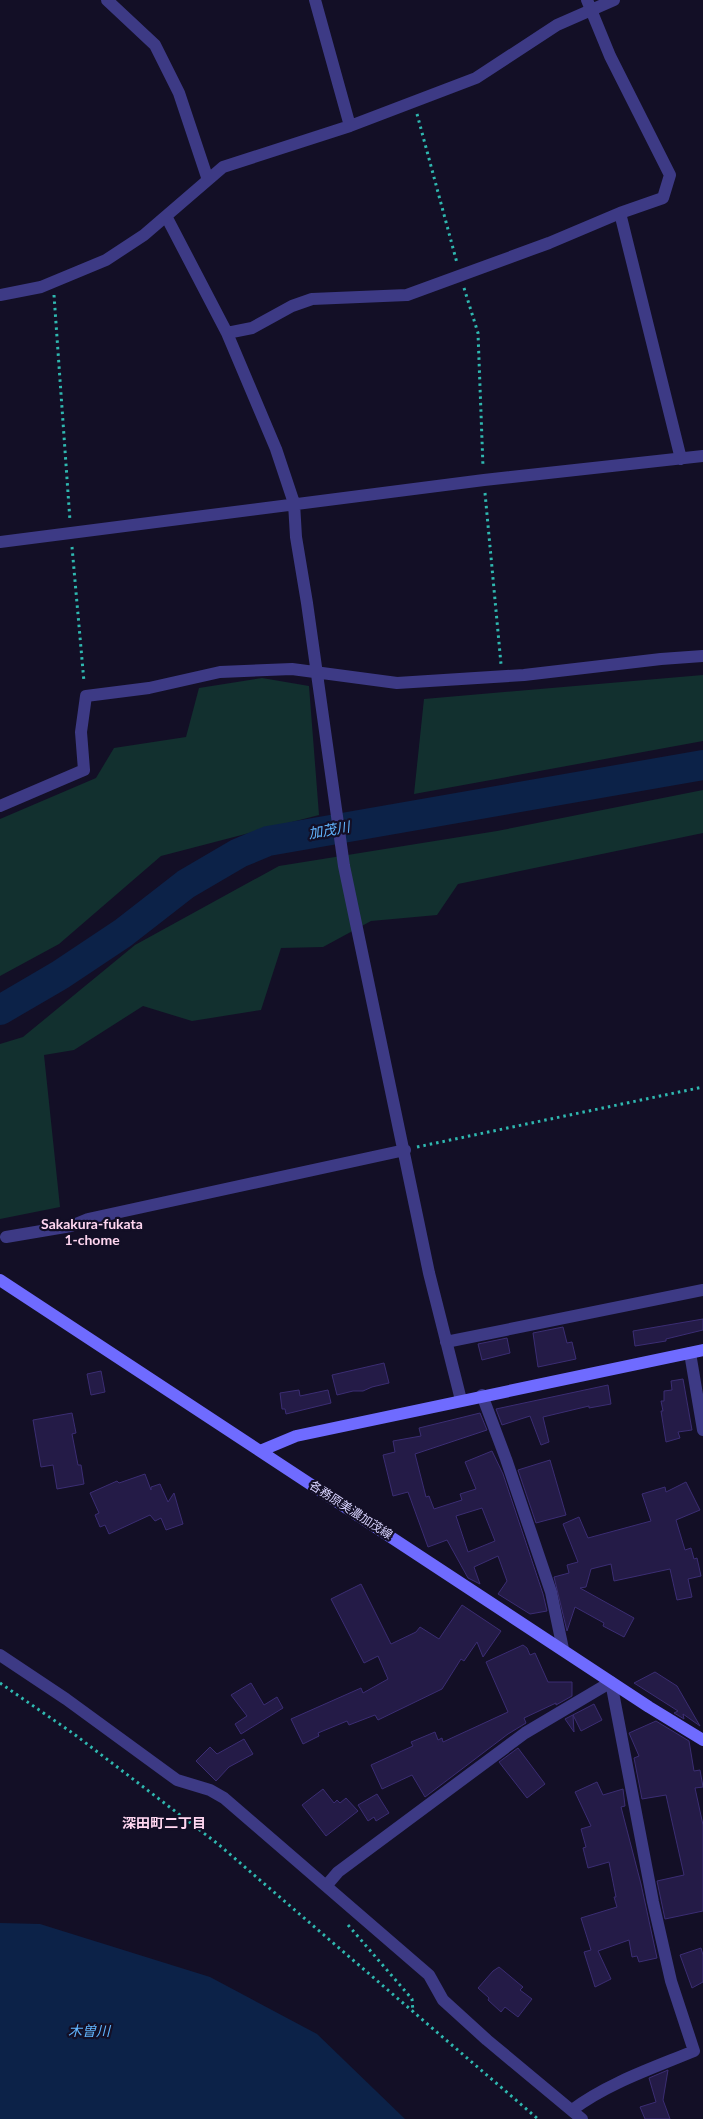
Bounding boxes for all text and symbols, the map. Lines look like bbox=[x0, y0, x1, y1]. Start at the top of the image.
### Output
water label: 加茂川 bbox=[307, 817, 353, 842]
district label: Sakakura-fukata 1-chome bbox=[41, 1215, 143, 1248]
street label: 各務原美濃加茂線 bbox=[307, 1477, 396, 1542]
district label: 深田町二丁目 bbox=[122, 1814, 206, 1831]
water label: 木曽川 bbox=[68, 2022, 112, 2039]

